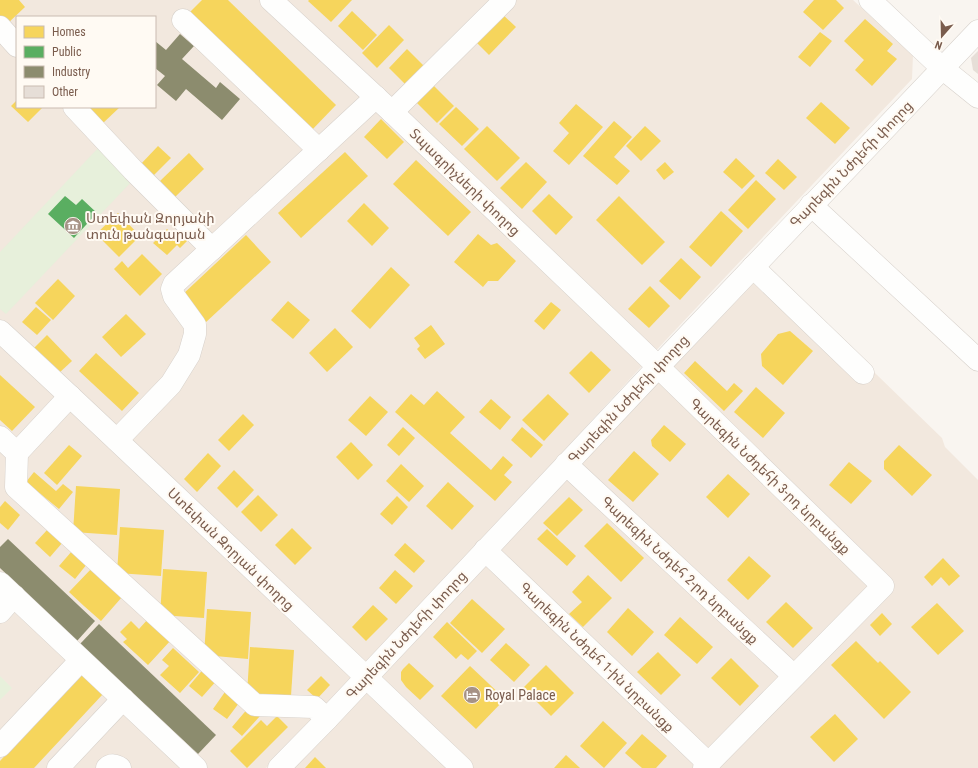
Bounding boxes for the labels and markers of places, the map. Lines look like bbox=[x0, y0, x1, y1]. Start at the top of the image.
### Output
place label: Ստեփան Զորյանի տուն թանգարան bbox=[86, 210, 215, 242]
museum icon: Ստեփան Զորյանի տուն թանգարան bbox=[63, 216, 83, 236]
hotel icon: Royal Palace bbox=[462, 685, 482, 705]
place label: Royal Palace bbox=[485, 687, 556, 703]

